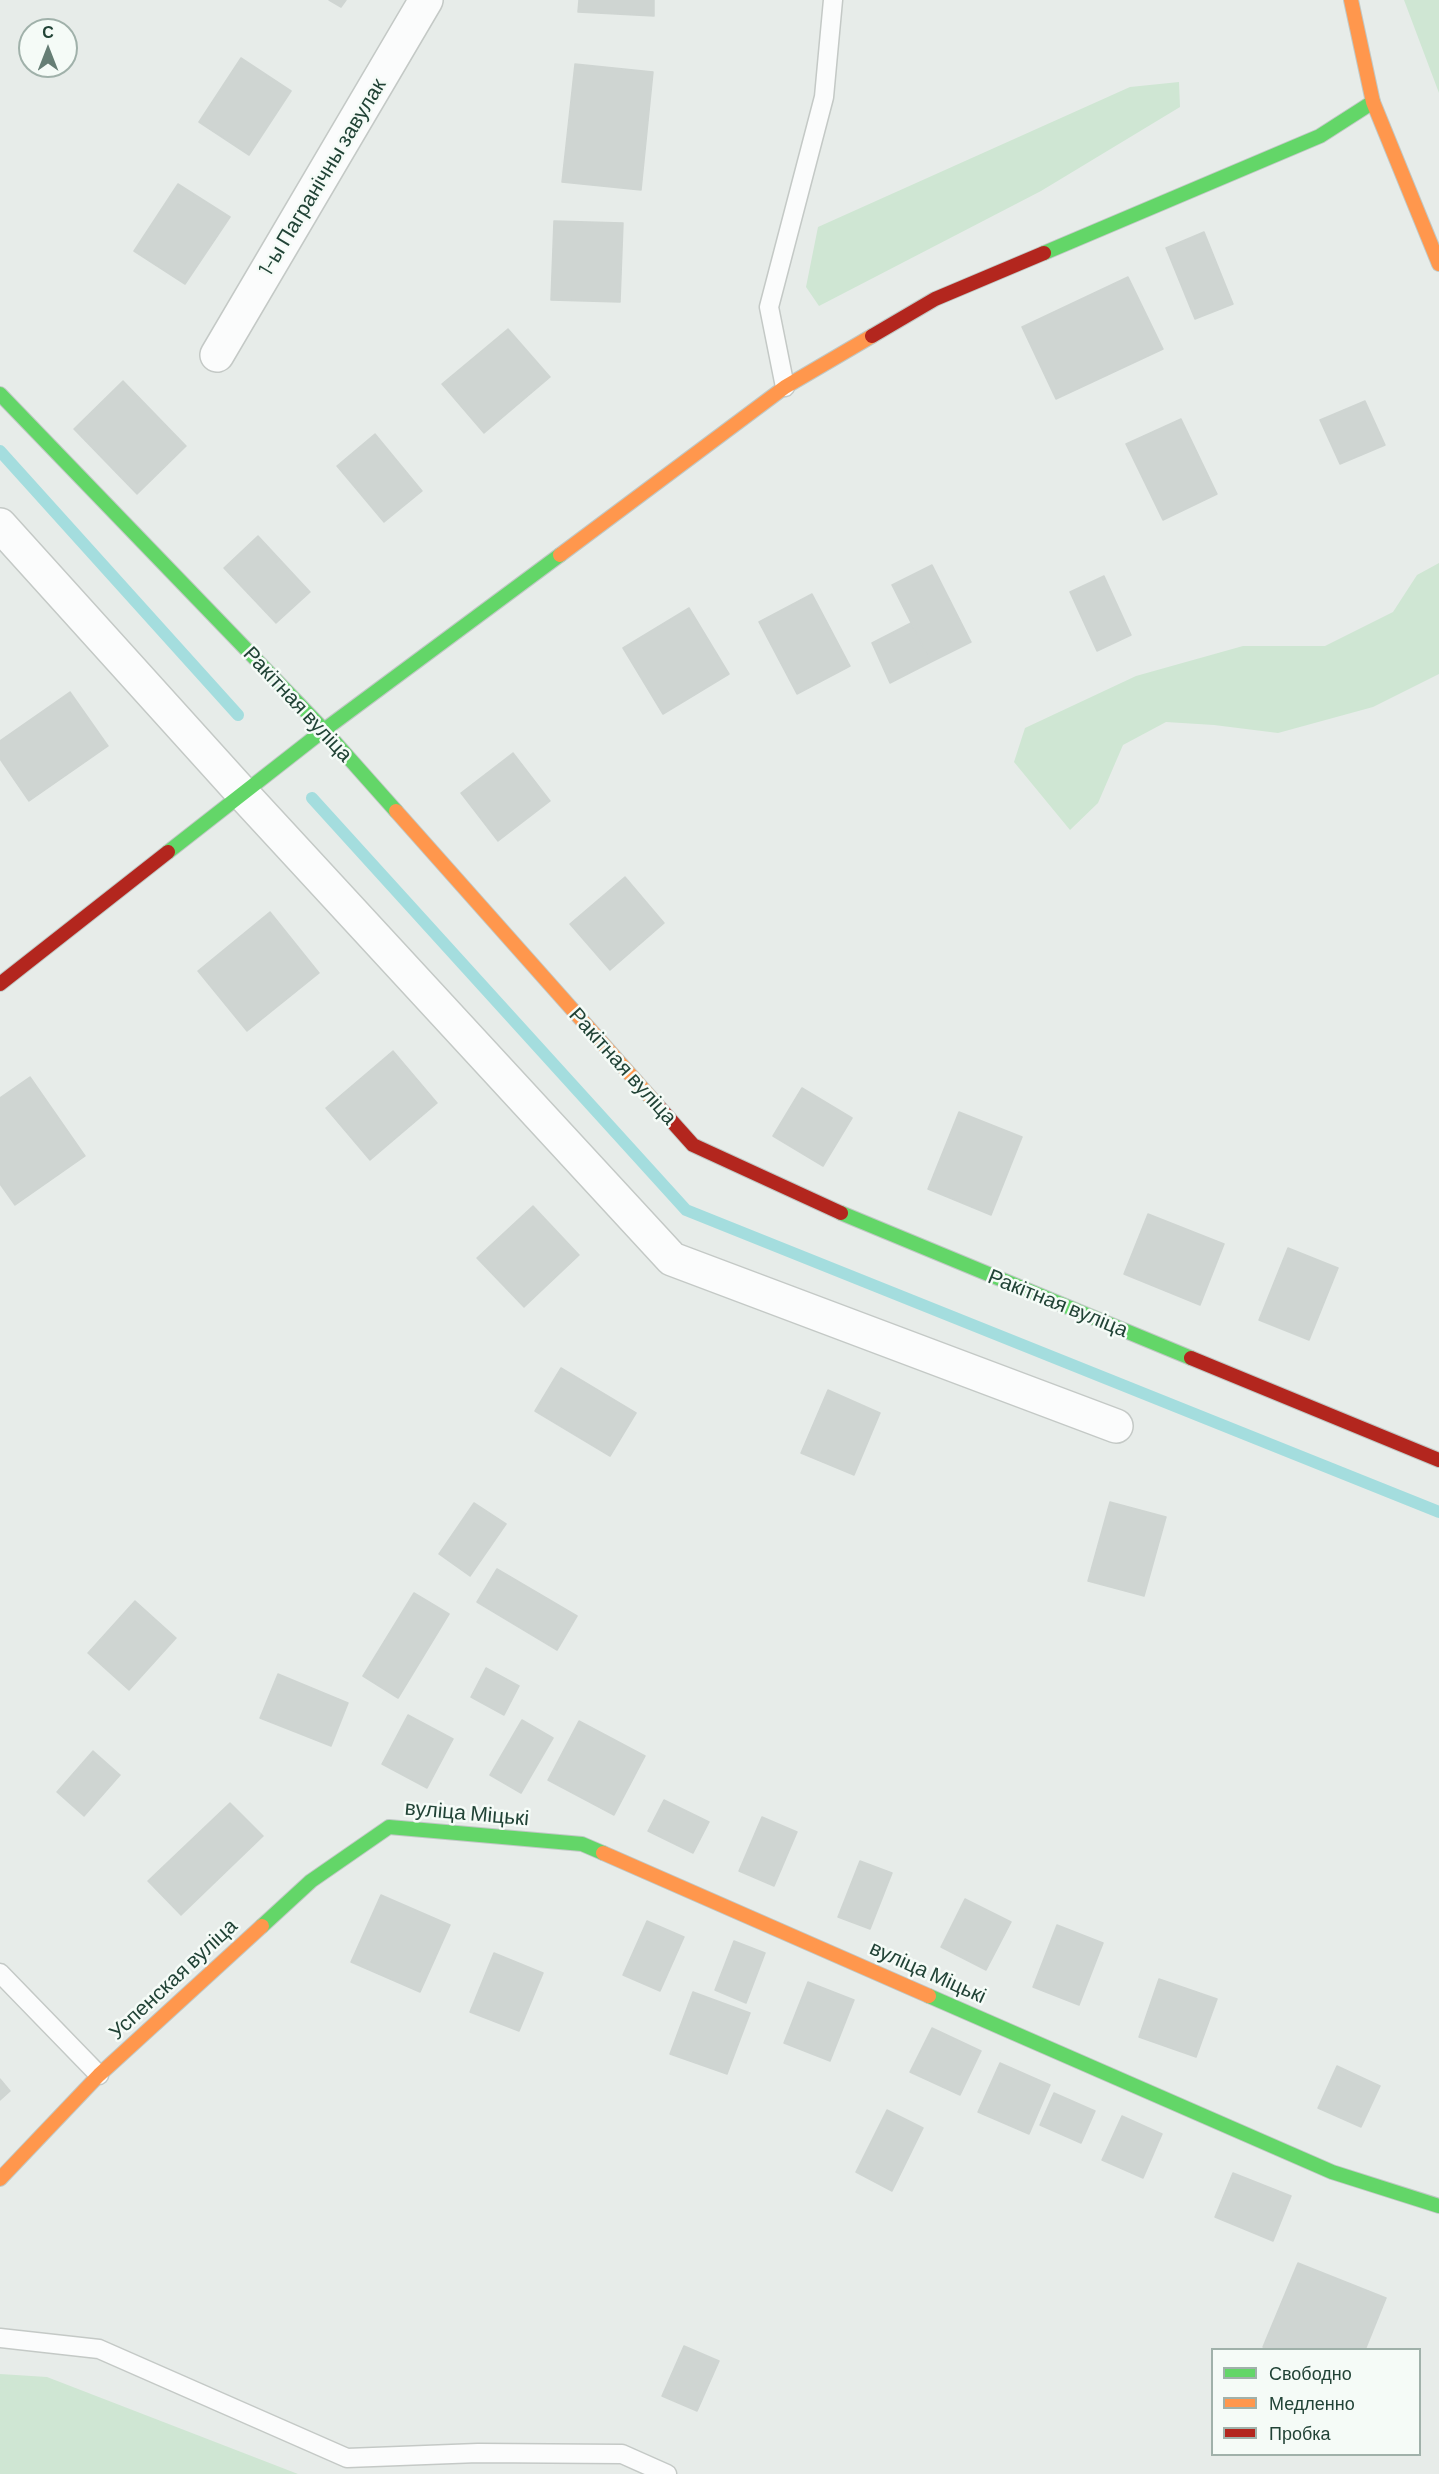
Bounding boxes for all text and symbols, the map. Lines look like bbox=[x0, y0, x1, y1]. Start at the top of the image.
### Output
north arrow bbox=[18, 18, 78, 78]
text: С bbox=[42, 22, 54, 41]
street label: 1-ы Пагранічны завулак bbox=[253, 74, 391, 280]
street label: Ракітная вуліца bbox=[238, 641, 358, 767]
street label: Ракітная вуліца bbox=[564, 1002, 682, 1130]
street label: Ракітная вуліца bbox=[984, 1263, 1132, 1343]
street label: вуліца Міцькі bbox=[404, 1795, 530, 1831]
street label: Успенская вуліца bbox=[104, 1913, 242, 2045]
street label: вуліца Міцькі bbox=[866, 1935, 990, 2009]
legend bbox=[1211, 2348, 1421, 2456]
text: Свободно bbox=[1269, 2362, 1352, 2384]
text: Медленно bbox=[1269, 2392, 1355, 2414]
text: Пробка bbox=[1269, 2422, 1331, 2444]

